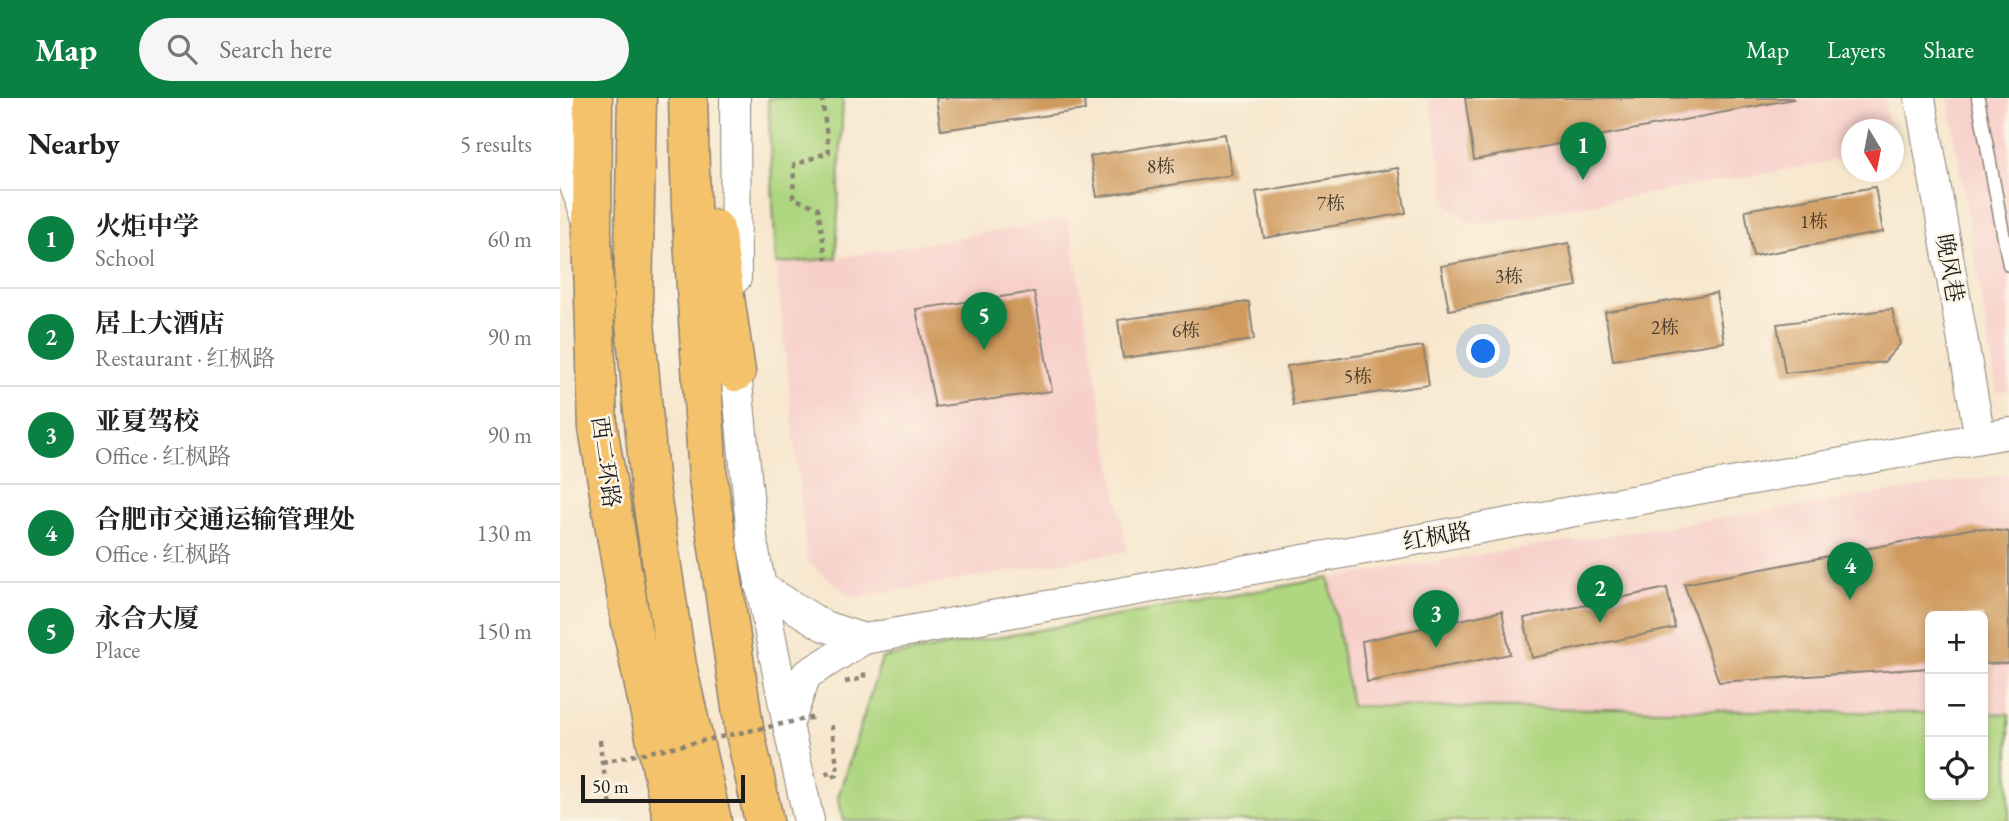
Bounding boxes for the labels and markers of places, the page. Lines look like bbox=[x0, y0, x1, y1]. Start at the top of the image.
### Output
pin: 1 bbox=[1560, 122, 1606, 180]
pin: 5 bbox=[961, 292, 1007, 350]
pin: 4 bbox=[1827, 542, 1873, 600]
pin: 2 bbox=[1577, 565, 1623, 623]
pin: 3 bbox=[1413, 590, 1459, 648]

